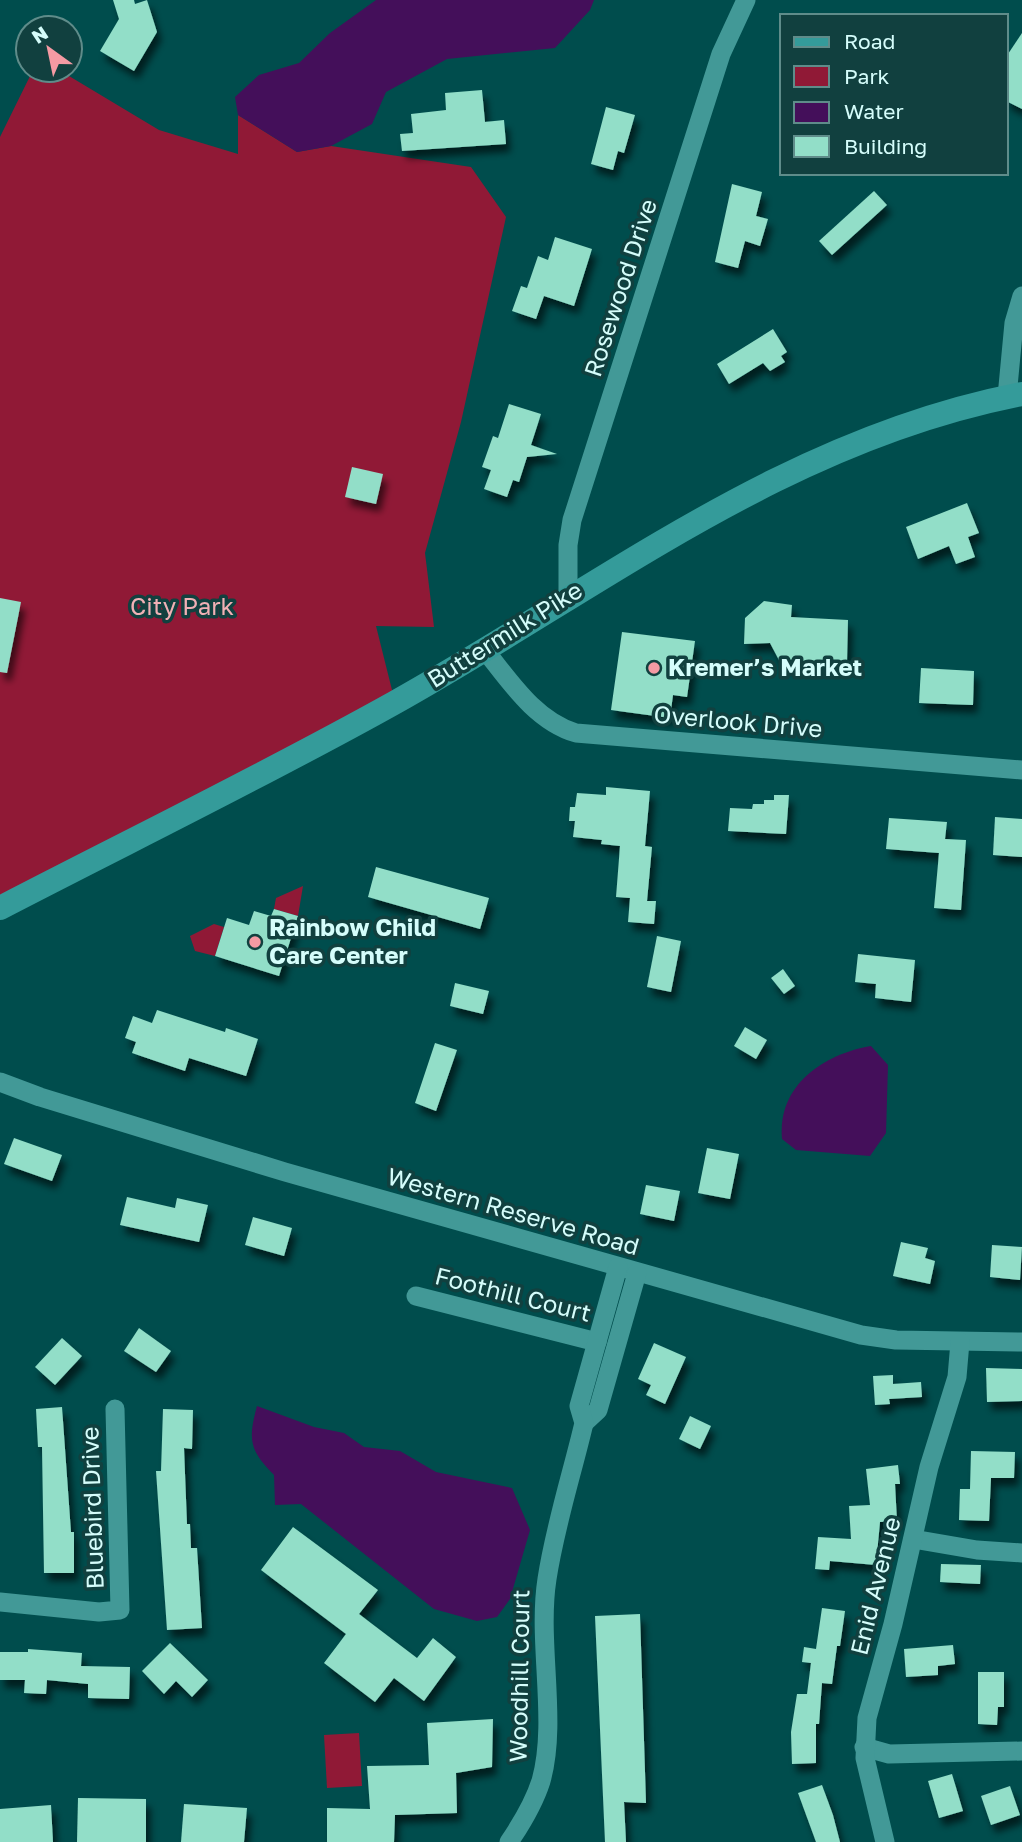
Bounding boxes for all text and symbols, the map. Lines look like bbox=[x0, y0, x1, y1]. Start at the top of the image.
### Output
north arrow bbox=[14, 14, 84, 84]
legend bbox=[780, 14, 1008, 175]
text: N bbox=[27, 21, 52, 48]
text: Road bbox=[844, 28, 895, 54]
text: Park bbox=[844, 63, 890, 89]
text: Water bbox=[844, 98, 904, 124]
text: Building bbox=[844, 133, 927, 159]
street label: Rosewood Drive bbox=[577, 195, 662, 380]
street label: Buttermilk Pike bbox=[422, 575, 587, 693]
park label: City Park bbox=[130, 591, 234, 620]
place label: Kremer’s Market bbox=[668, 652, 862, 681]
marker: Kremer’s Market bbox=[646, 660, 662, 676]
street label: Overlook Drive bbox=[653, 699, 824, 742]
place label: Rainbow Child Care Center bbox=[269, 912, 436, 969]
marker: Rainbow Child Care Center bbox=[247, 934, 263, 950]
street label: Western Reserve Road bbox=[384, 1161, 643, 1260]
street label: Foothill Court bbox=[432, 1260, 594, 1327]
street label: Bluebird Drive bbox=[74, 1426, 109, 1590]
street label: Enid Avenue bbox=[843, 1514, 906, 1658]
street label: Woodhill Court bbox=[502, 1589, 535, 1763]

